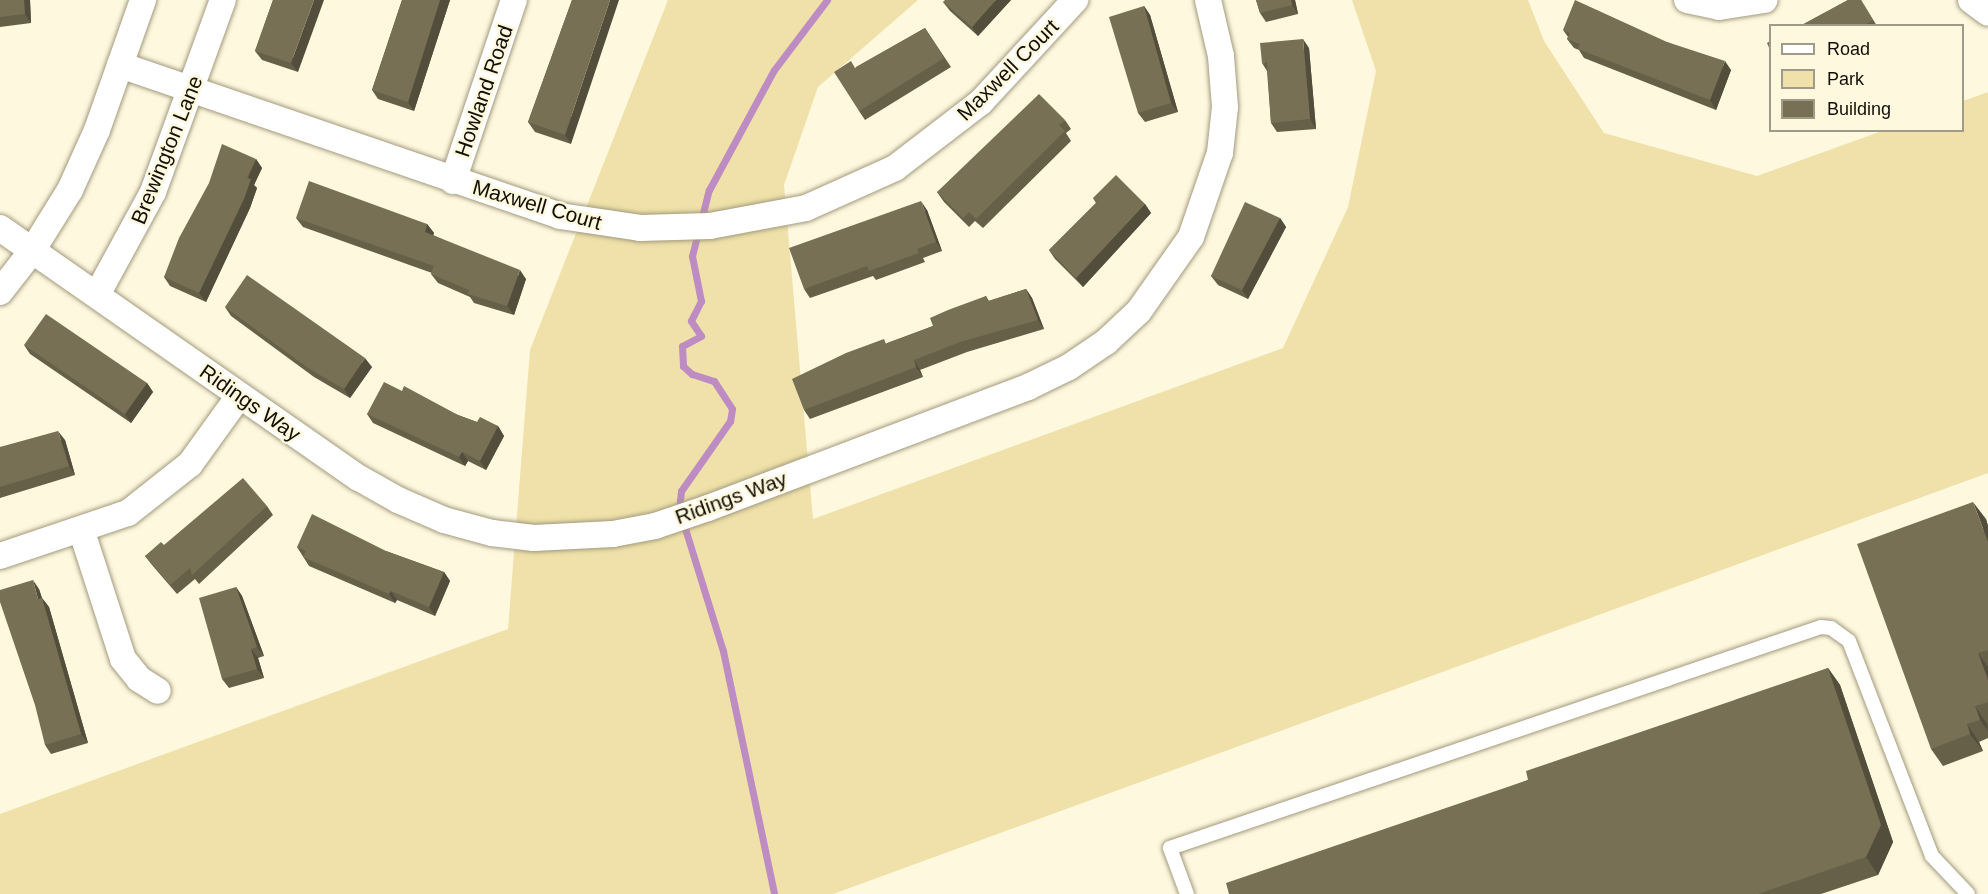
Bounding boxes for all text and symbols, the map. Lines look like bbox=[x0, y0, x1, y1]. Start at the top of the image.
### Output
street label: Maxwell Court bbox=[952, 14, 1064, 126]
street label: Howland Road bbox=[450, 22, 518, 160]
legend bbox=[1769, 24, 1964, 132]
text: Road bbox=[1827, 39, 1870, 59]
text: Park bbox=[1827, 69, 1864, 89]
street label: Brewington Lane bbox=[126, 72, 208, 228]
text: Building bbox=[1827, 99, 1891, 119]
street label: Maxwell Court bbox=[470, 175, 604, 235]
street label: Ridings Way bbox=[195, 359, 305, 447]
street label: Ridings Way bbox=[672, 466, 790, 530]

